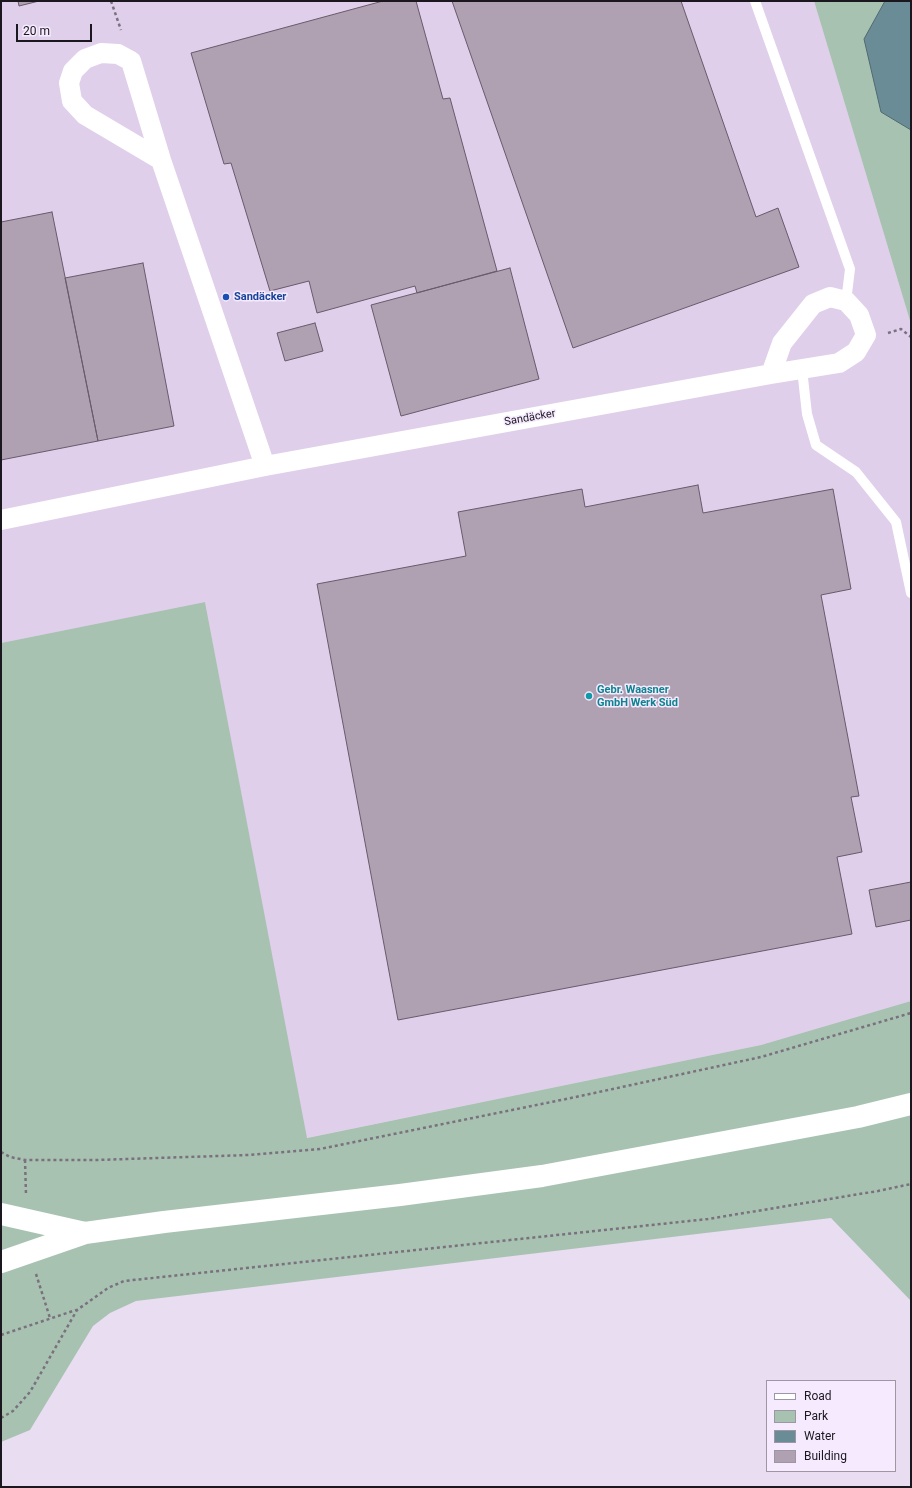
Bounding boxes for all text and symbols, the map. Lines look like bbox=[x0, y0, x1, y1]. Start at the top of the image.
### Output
scale bar bbox=[18, 16, 94, 42]
text: 20 m bbox=[23, 24, 50, 38]
place label: Sandäcker bbox=[234, 290, 286, 304]
marker: Sandäcker bbox=[221, 292, 231, 302]
street label: Sandäcker bbox=[503, 407, 557, 429]
place label: Gebr. Waasner GmbH Werk Süd bbox=[597, 683, 678, 709]
marker: Gebr. Waasner GmbH Werk Süd bbox=[584, 691, 594, 701]
legend bbox=[766, 1380, 896, 1472]
text: Road bbox=[804, 1389, 832, 1403]
text: Park bbox=[804, 1409, 828, 1423]
text: Water bbox=[804, 1429, 835, 1443]
text: Building bbox=[804, 1449, 847, 1463]

